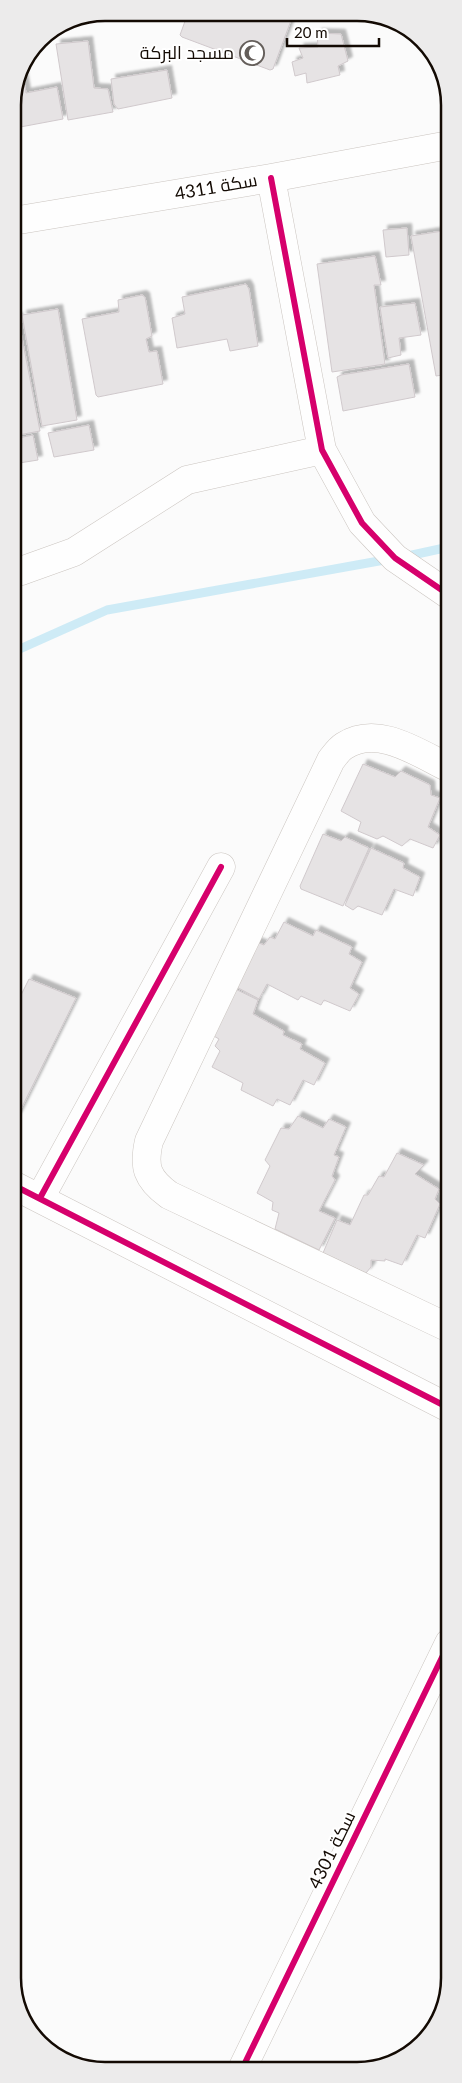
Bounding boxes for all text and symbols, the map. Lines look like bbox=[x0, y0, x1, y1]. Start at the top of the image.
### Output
scale bar bbox=[287, 15, 380, 47]
text: 20 m bbox=[294, 23, 328, 41]
mosque icon: مسجد البركة bbox=[239, 40, 265, 66]
place label: مسجد البركة bbox=[140, 41, 234, 64]
street label: سكة 4311 bbox=[173, 168, 259, 204]
street label: سكة 4301 bbox=[303, 1807, 359, 1892]

